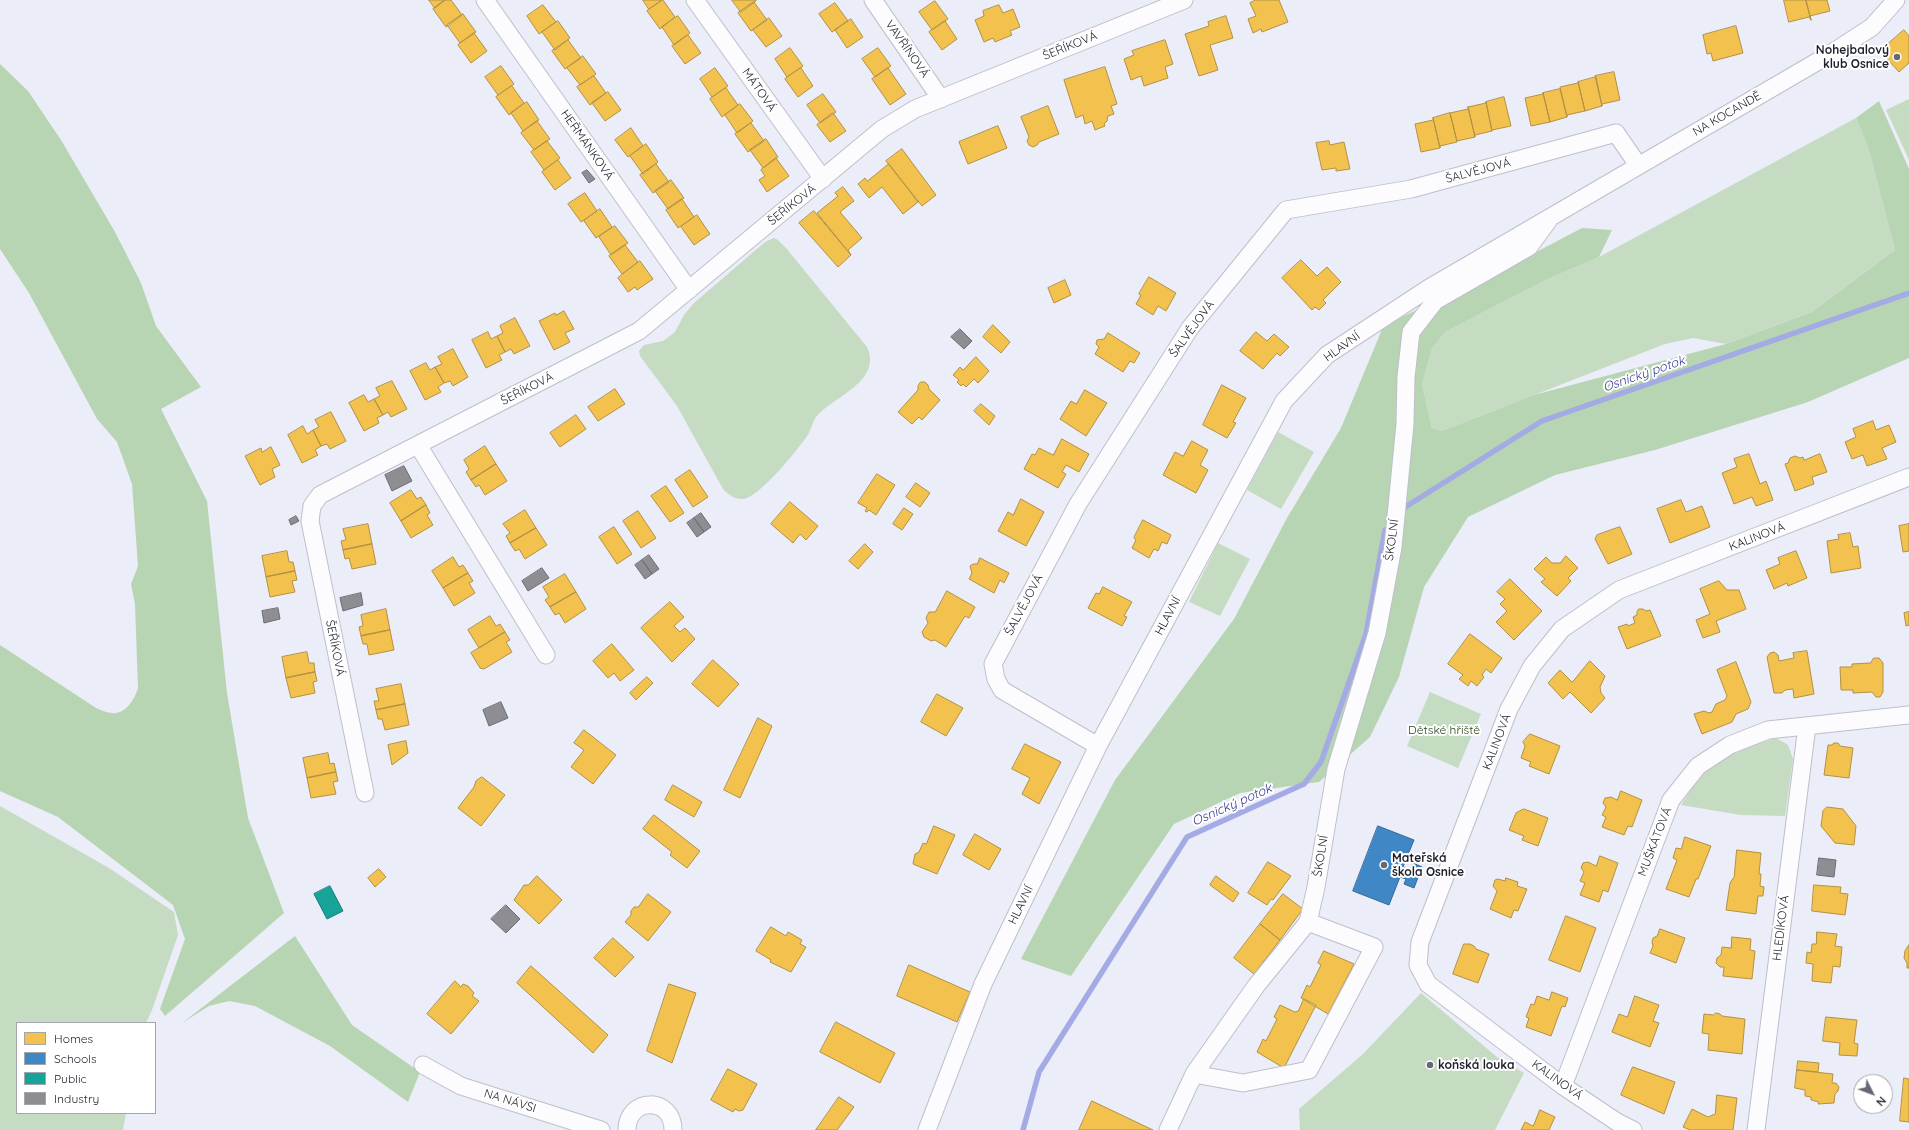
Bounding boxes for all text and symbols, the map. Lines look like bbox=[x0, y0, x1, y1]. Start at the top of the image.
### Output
street label: VAVŘÍNOVÁ bbox=[882, 18, 932, 80]
street label: ŠEŘÍKOVÁ bbox=[1041, 29, 1099, 63]
place label: Nohejbalový klub Osnice bbox=[1816, 43, 1889, 71]
marker: Nohejbalový klub Osnice bbox=[1892, 52, 1902, 62]
street label: MÁTOVÁ bbox=[739, 66, 779, 114]
street label: NA KOCANDĚ bbox=[1690, 89, 1764, 139]
street label: HEŘMÁNKOVÁ bbox=[557, 107, 617, 183]
street label: ŠALVĚJOVÁ bbox=[1444, 155, 1512, 187]
street label: ŠEŘÍKOVÁ bbox=[765, 181, 819, 229]
street label: ŠALVĚJOVÁ bbox=[1167, 298, 1217, 360]
street label: HLAVNÍ bbox=[1321, 329, 1363, 365]
water label: Osnický potok bbox=[1601, 353, 1687, 395]
street label: ŠEŘÍKOVÁ bbox=[498, 370, 556, 408]
street label: ŠKOLNÍ bbox=[1382, 518, 1402, 562]
street label: KALINOVÁ bbox=[1727, 520, 1787, 554]
street label: ŠALVĚJOVÁ bbox=[1002, 572, 1046, 638]
street label: HLAVNÍ bbox=[1152, 594, 1184, 638]
street label: ŠEŘÍKOVÁ bbox=[322, 619, 348, 677]
street label: KALINOVÁ bbox=[1480, 712, 1514, 772]
park label: Dětské hřiště bbox=[1408, 723, 1480, 737]
water label: Osnický potok bbox=[1190, 780, 1274, 830]
street label: MUŠKÁTOVÁ bbox=[1635, 805, 1675, 879]
street label: ŠKOLNÍ bbox=[1311, 834, 1331, 878]
place label: Mateřská škola Osnice bbox=[1392, 851, 1464, 879]
marker: Mateřská škola Osnice bbox=[1379, 860, 1389, 870]
street label: HLAVNÍ bbox=[1005, 883, 1037, 927]
street label: HLEDÍKOVÁ bbox=[1770, 894, 1792, 962]
legend bbox=[16, 1022, 156, 1114]
text: Homes bbox=[54, 1031, 93, 1046]
text: Schools bbox=[54, 1051, 97, 1066]
street label: KALINOVÁ bbox=[1529, 1057, 1585, 1103]
place label: koňská louka bbox=[1438, 1058, 1515, 1072]
marker: koňská louka bbox=[1425, 1060, 1435, 1070]
text: Public bbox=[54, 1071, 87, 1086]
north arrow bbox=[1853, 1074, 1893, 1114]
street label: NA NÁVSI bbox=[482, 1086, 538, 1116]
text: Industry bbox=[54, 1091, 99, 1106]
text: N bbox=[1873, 1094, 1889, 1109]

